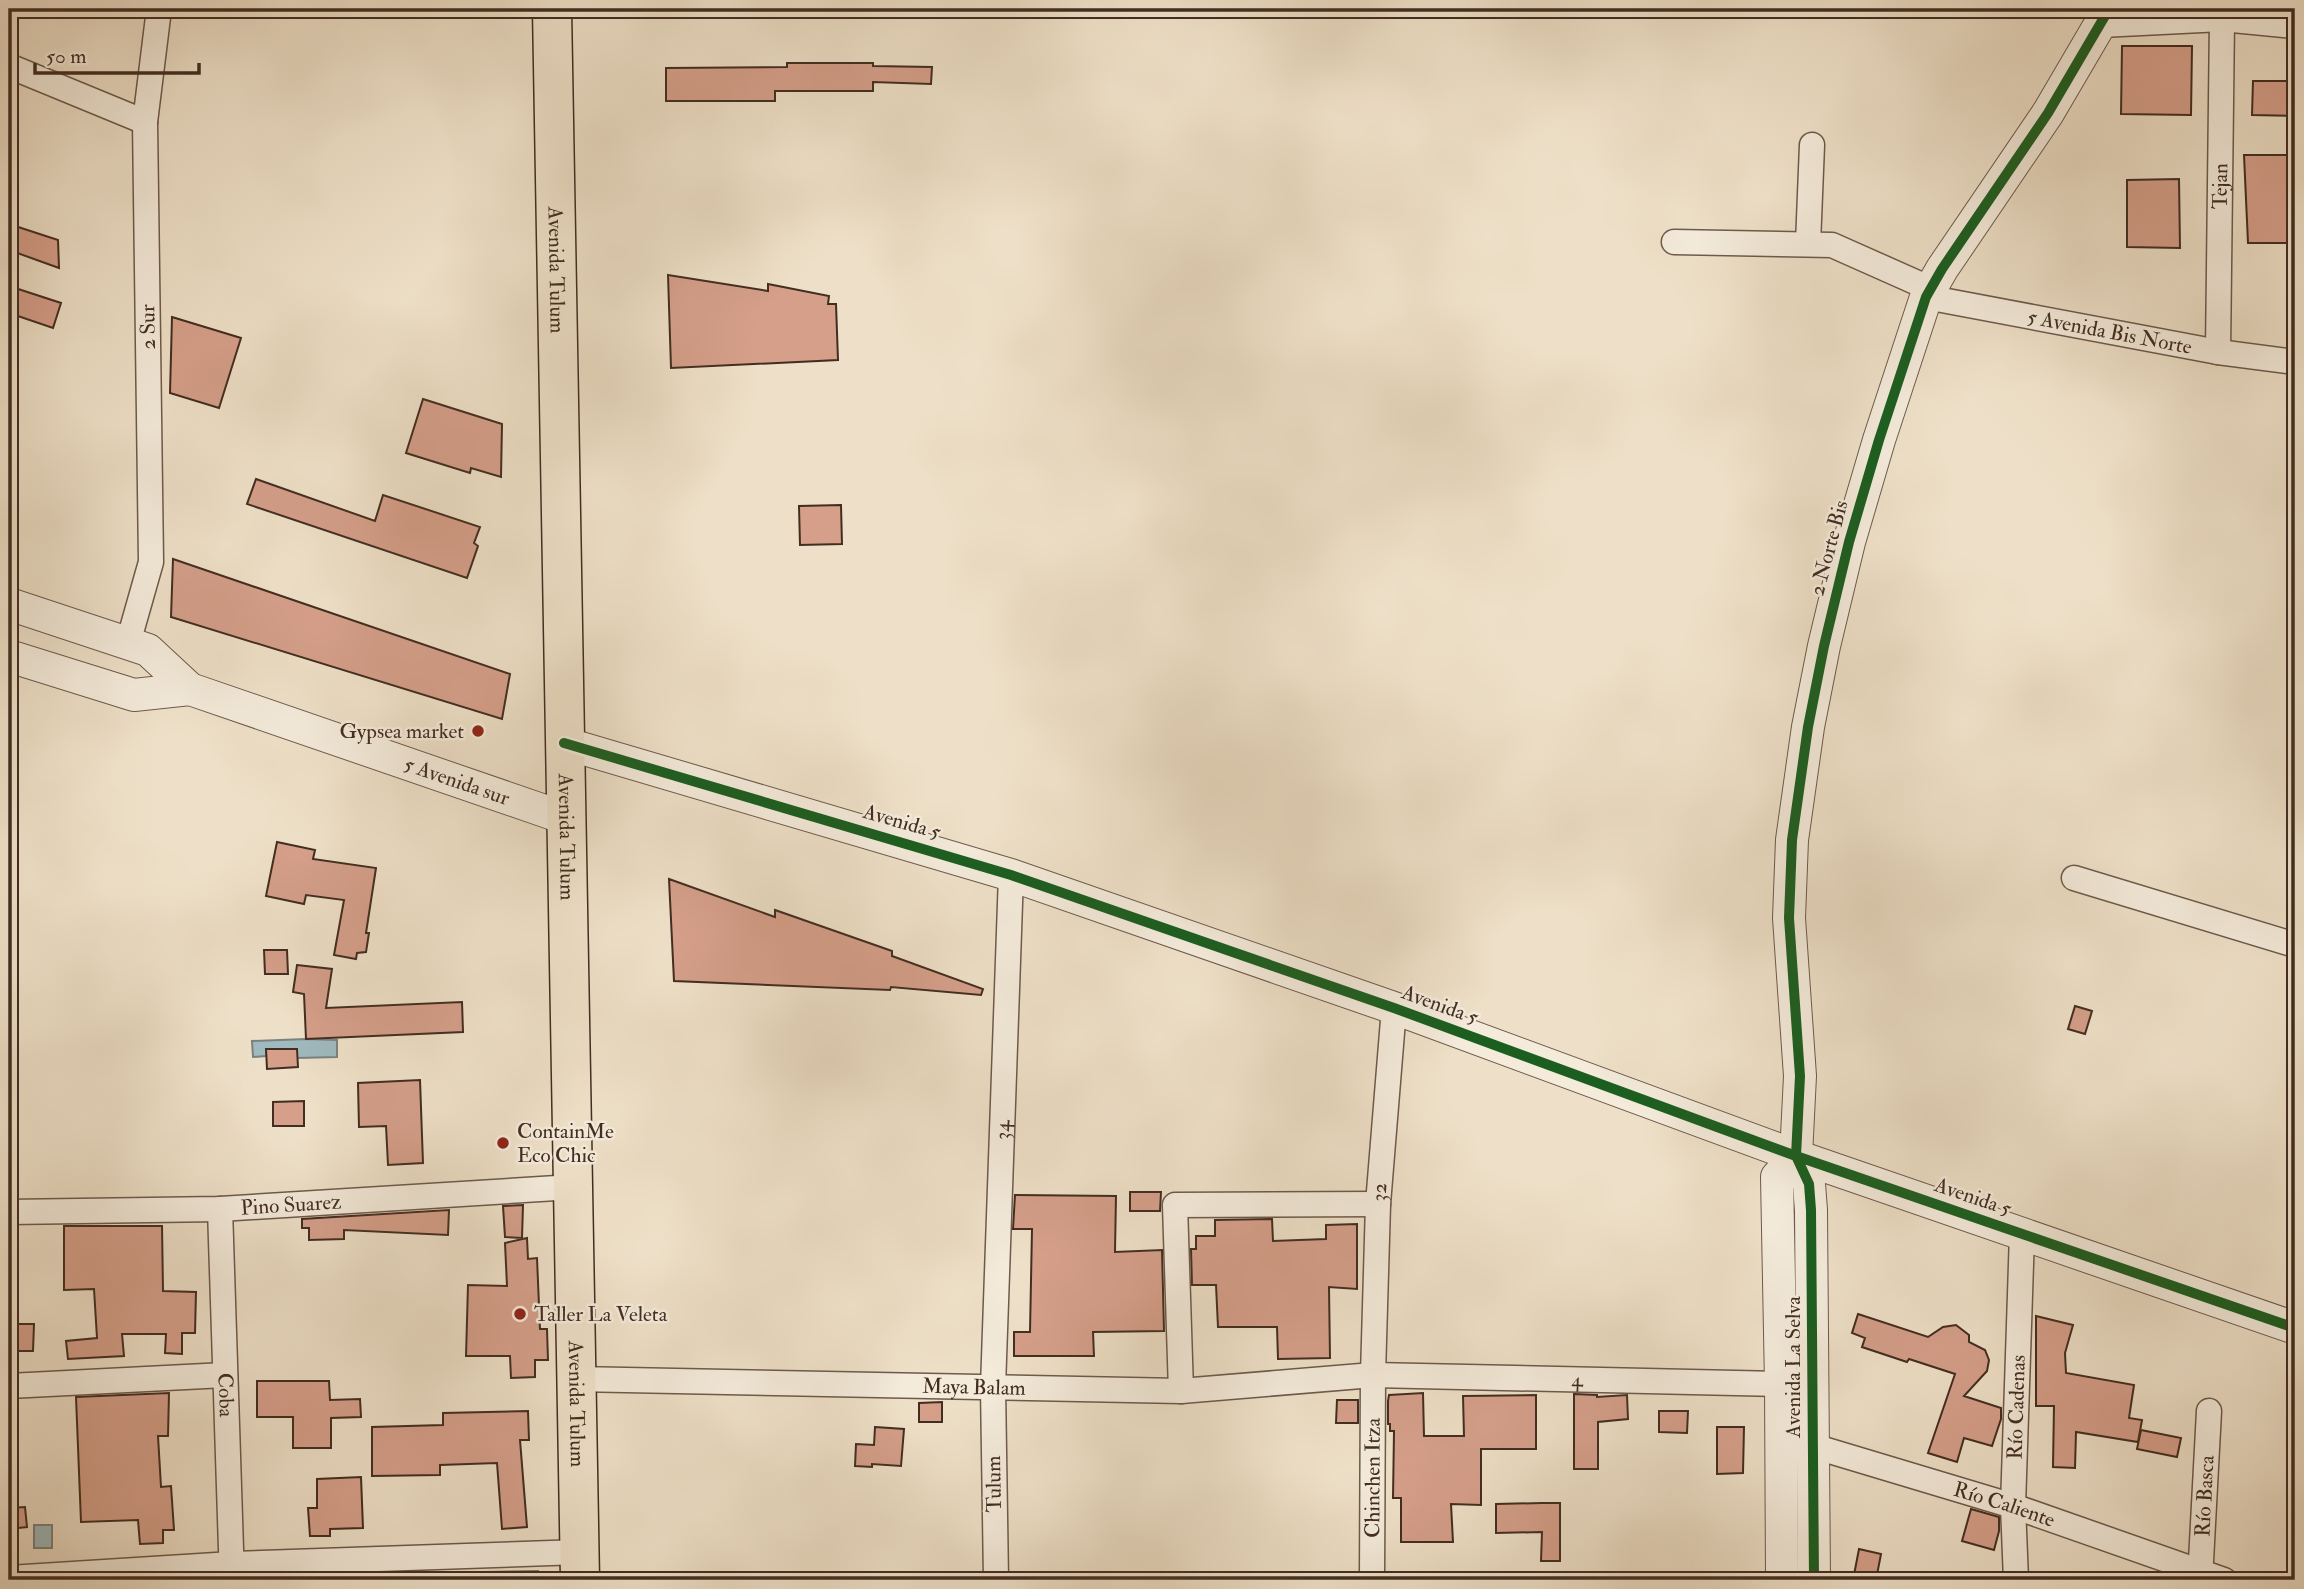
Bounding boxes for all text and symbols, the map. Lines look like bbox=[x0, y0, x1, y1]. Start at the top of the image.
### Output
scale bar bbox=[35, 32, 200, 76]
text: 50 m bbox=[46, 43, 87, 70]
street label: Tejan bbox=[2206, 163, 2234, 209]
street label: Avenida Tulum bbox=[542, 205, 571, 334]
street label: 5 Avenida Bis Norte bbox=[2025, 303, 2194, 360]
street label: 2 Sur bbox=[134, 304, 162, 350]
street label: 2 Norte Bis bbox=[1803, 497, 1855, 599]
place label: Gypsea market bbox=[339, 718, 464, 745]
marker: Gypsea market bbox=[470, 723, 486, 739]
street label: 5 Avenida sur bbox=[401, 750, 513, 811]
street label: Avenida Tulum bbox=[552, 772, 581, 901]
street label: Avenida 5 bbox=[859, 798, 945, 846]
street label: Avenida 5 bbox=[1397, 978, 1483, 1032]
place label: ContainMe Eco Chic bbox=[517, 1118, 614, 1169]
street label: 34 bbox=[988, 1118, 1016, 1140]
marker: ContainMe Eco Chic bbox=[495, 1135, 511, 1151]
street label: Avenida 5 bbox=[1930, 1171, 2016, 1223]
street label: 32 bbox=[1365, 1182, 1393, 1203]
street label: Pino Suarez bbox=[240, 1188, 342, 1221]
street label: Avenida La Selva bbox=[1780, 1296, 1807, 1439]
place label: Taller La Veleta bbox=[534, 1301, 668, 1328]
marker: Taller La Veleta bbox=[512, 1306, 528, 1322]
street label: Avenida Tulum bbox=[562, 1339, 591, 1468]
street label: Río Cadenas bbox=[2001, 1354, 2031, 1460]
street label: 4 bbox=[1571, 1366, 1585, 1393]
street label: Coba bbox=[212, 1372, 240, 1418]
street label: Maya Balam bbox=[922, 1372, 1026, 1401]
street label: Chinchen Itza bbox=[1359, 1418, 1386, 1538]
street label: Río Basca bbox=[2189, 1454, 2220, 1538]
street label: Tulum bbox=[980, 1455, 1008, 1513]
street label: Río Caliente bbox=[1950, 1475, 2059, 1533]

